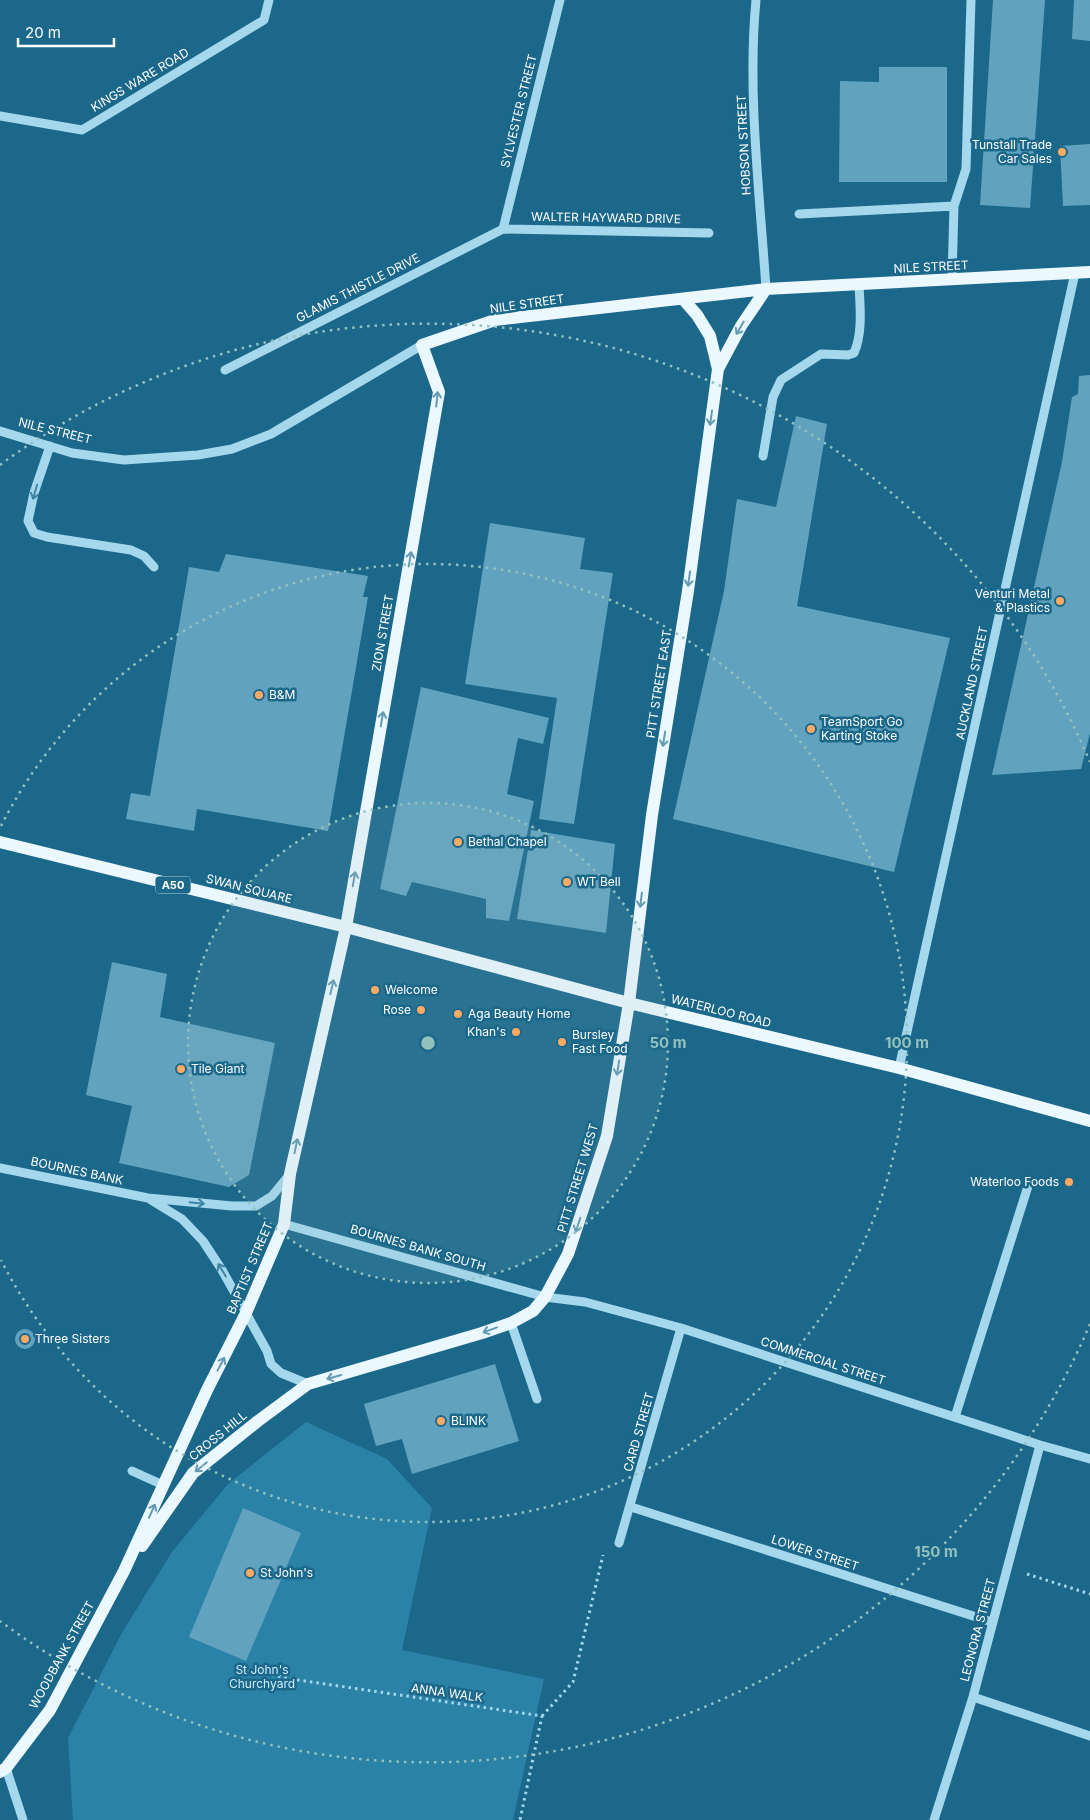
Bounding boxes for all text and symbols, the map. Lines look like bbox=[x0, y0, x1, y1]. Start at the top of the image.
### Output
scale bar bbox=[18, 15, 114, 47]
text: 20 m bbox=[25, 23, 61, 42]
street label: KINGS WARE ROAD bbox=[88, 44, 191, 115]
street label: SYLVESTER STREET bbox=[497, 52, 540, 169]
street label: HOBSON STREET bbox=[733, 94, 754, 196]
place label: Tunstall Trade Car Sales bbox=[972, 137, 1052, 166]
marker: Tunstall Trade Car Sales bbox=[1056, 146, 1068, 158]
street label: WALTER HAYWARD DRIVE bbox=[531, 209, 681, 226]
street label: GLAMIS THISTLE DRIVE bbox=[293, 250, 422, 325]
street label: NILE STREET bbox=[893, 257, 969, 276]
street label: NILE STREET bbox=[489, 291, 565, 316]
one-way arrow bbox=[735, 321, 745, 336]
one-way arrow bbox=[432, 391, 442, 407]
one-way arrow bbox=[706, 409, 716, 425]
street label: NILE STREET bbox=[17, 414, 94, 447]
one-way arrow bbox=[29, 484, 39, 500]
one-way arrow bbox=[405, 551, 415, 567]
one-way arrow bbox=[684, 570, 694, 586]
place label: Venturi Metal & Plastics bbox=[975, 586, 1050, 615]
street label: ZION STREET bbox=[368, 593, 397, 672]
marker: Venturi Metal & Plastics bbox=[1054, 595, 1066, 607]
street label: AUCKLAND STREET bbox=[952, 625, 991, 741]
street label: PITT STREET EAST bbox=[643, 628, 675, 739]
place label: B&M bbox=[269, 687, 295, 702]
marker: B&M bbox=[253, 689, 265, 701]
one-way arrow bbox=[377, 711, 387, 727]
place label: TeamSport Go Karting Stoke bbox=[821, 714, 903, 743]
marker: TeamSport Go Karting Stoke bbox=[805, 723, 817, 735]
one-way arrow bbox=[659, 731, 669, 747]
place label: Bethal Chapel bbox=[468, 834, 547, 849]
marker: Bethal Chapel bbox=[452, 836, 464, 848]
street label: SWAN SQUARE bbox=[204, 871, 294, 906]
one-way arrow bbox=[350, 871, 360, 887]
place label: WT Bell bbox=[577, 874, 621, 889]
road number: A50 bbox=[156, 876, 190, 894]
marker: WT Bell bbox=[561, 876, 573, 888]
one-way arrow bbox=[636, 892, 646, 908]
one-way arrow bbox=[328, 980, 337, 996]
place label: Welcome bbox=[385, 982, 438, 997]
marker: Welcome bbox=[369, 984, 381, 996]
street label: WATERLOO ROAD bbox=[669, 991, 773, 1030]
place label: Rose bbox=[383, 1002, 411, 1017]
marker: Rose bbox=[415, 1004, 427, 1016]
place label: Aga Beauty Home bbox=[468, 1006, 570, 1021]
marker: Aga Beauty Home bbox=[452, 1008, 464, 1020]
place label: Khan's bbox=[467, 1024, 506, 1039]
marker: Khan's bbox=[510, 1026, 522, 1038]
place label: Bursley Fast Food bbox=[572, 1027, 628, 1056]
text: 50 m bbox=[650, 1033, 686, 1052]
text: 100 m bbox=[885, 1033, 929, 1052]
centre of rings bbox=[419, 1034, 437, 1052]
marker: Bursley Fast Food bbox=[556, 1036, 568, 1048]
one-way arrow bbox=[613, 1060, 623, 1076]
place label: Tile Giant bbox=[191, 1061, 245, 1076]
marker: Tile Giant bbox=[175, 1063, 187, 1075]
street label: PITT STREET WEST bbox=[554, 1121, 601, 1234]
one-way arrow bbox=[292, 1138, 301, 1154]
street label: BOURNES BANK bbox=[29, 1153, 125, 1188]
place label: Waterloo Foods bbox=[970, 1174, 1059, 1189]
marker: Waterloo Foods bbox=[1063, 1176, 1075, 1188]
one-way arrow bbox=[188, 1198, 204, 1208]
one-way arrow bbox=[572, 1217, 582, 1233]
street label: BAPTIST STREET bbox=[223, 1219, 276, 1316]
street label: BOURNES BANK SOUTH bbox=[349, 1221, 488, 1274]
one-way arrow bbox=[217, 1264, 227, 1278]
one-way arrow bbox=[483, 1326, 498, 1335]
place label: Three Sisters bbox=[35, 1331, 110, 1346]
marker: Three Sisters bbox=[19, 1333, 31, 1345]
street label: COMMERCIAL STREET bbox=[759, 1333, 888, 1388]
one-way arrow bbox=[216, 1356, 226, 1371]
one-way arrow bbox=[327, 1372, 343, 1382]
street label: CARD STREET bbox=[620, 1390, 657, 1473]
street label: CROSS HILL bbox=[186, 1408, 250, 1464]
place label: BLINK bbox=[451, 1413, 486, 1428]
marker: BLINK bbox=[435, 1415, 447, 1427]
one-way arrow bbox=[195, 1461, 208, 1472]
one-way arrow bbox=[147, 1504, 157, 1519]
street label: LOWER STREET bbox=[770, 1531, 861, 1574]
text: 150 m bbox=[914, 1542, 958, 1561]
place label: St John's bbox=[260, 1565, 313, 1580]
marker: St John's bbox=[244, 1567, 256, 1579]
street label: LEONORA STREET bbox=[957, 1576, 999, 1683]
street label: WOODBANK STREET bbox=[26, 1598, 98, 1711]
park label: St John's Churchyard bbox=[229, 1662, 295, 1691]
street label: ANNA WALK bbox=[410, 1680, 484, 1705]

